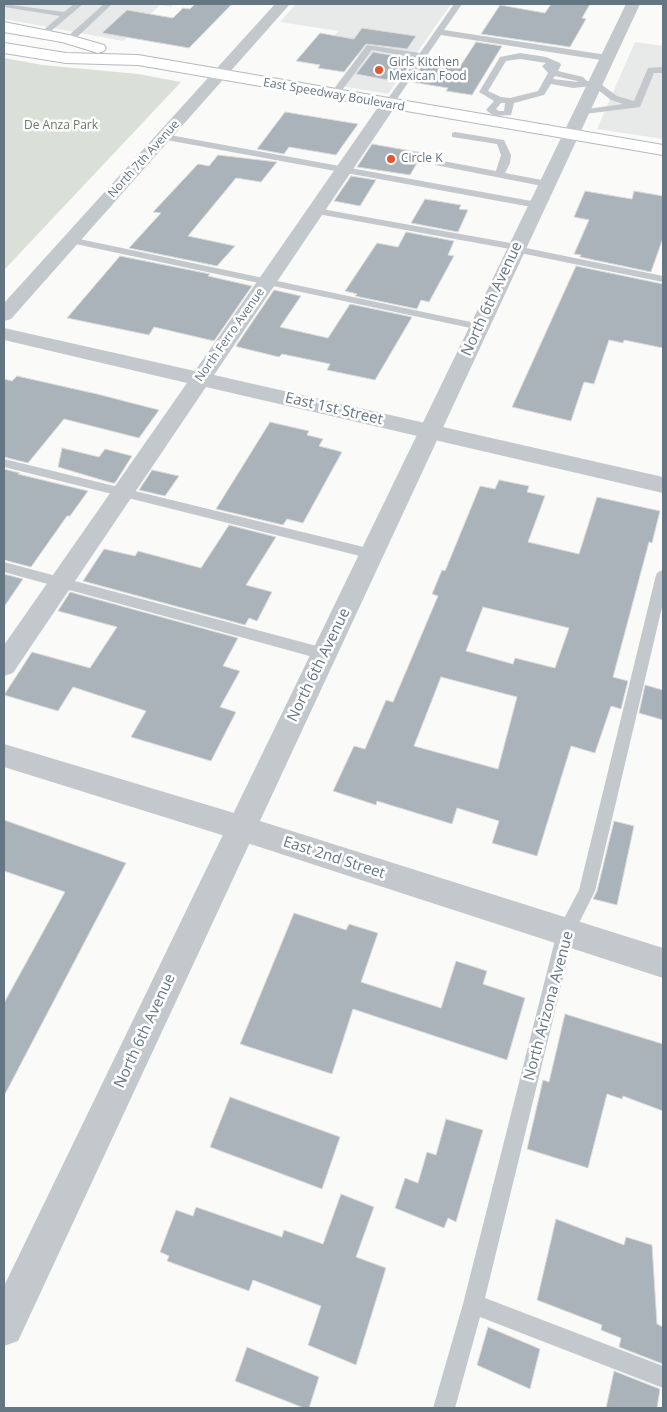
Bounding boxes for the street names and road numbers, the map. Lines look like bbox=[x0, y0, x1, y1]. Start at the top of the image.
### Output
street label: East Speedway Boulevard bbox=[262, 75, 406, 115]
street label: North 7th Avenue bbox=[105, 117, 183, 201]
street label: North 6th Avenue bbox=[458, 239, 526, 359]
street label: North Ferro Avenue bbox=[192, 286, 268, 384]
street label: East 1st Street bbox=[283, 389, 385, 429]
street label: North 6th Avenue bbox=[284, 605, 354, 725]
street label: East 2nd Street bbox=[281, 833, 387, 883]
street label: North Arizona Avenue bbox=[520, 929, 578, 1083]
street label: North 6th Avenue bbox=[111, 971, 179, 1091]

